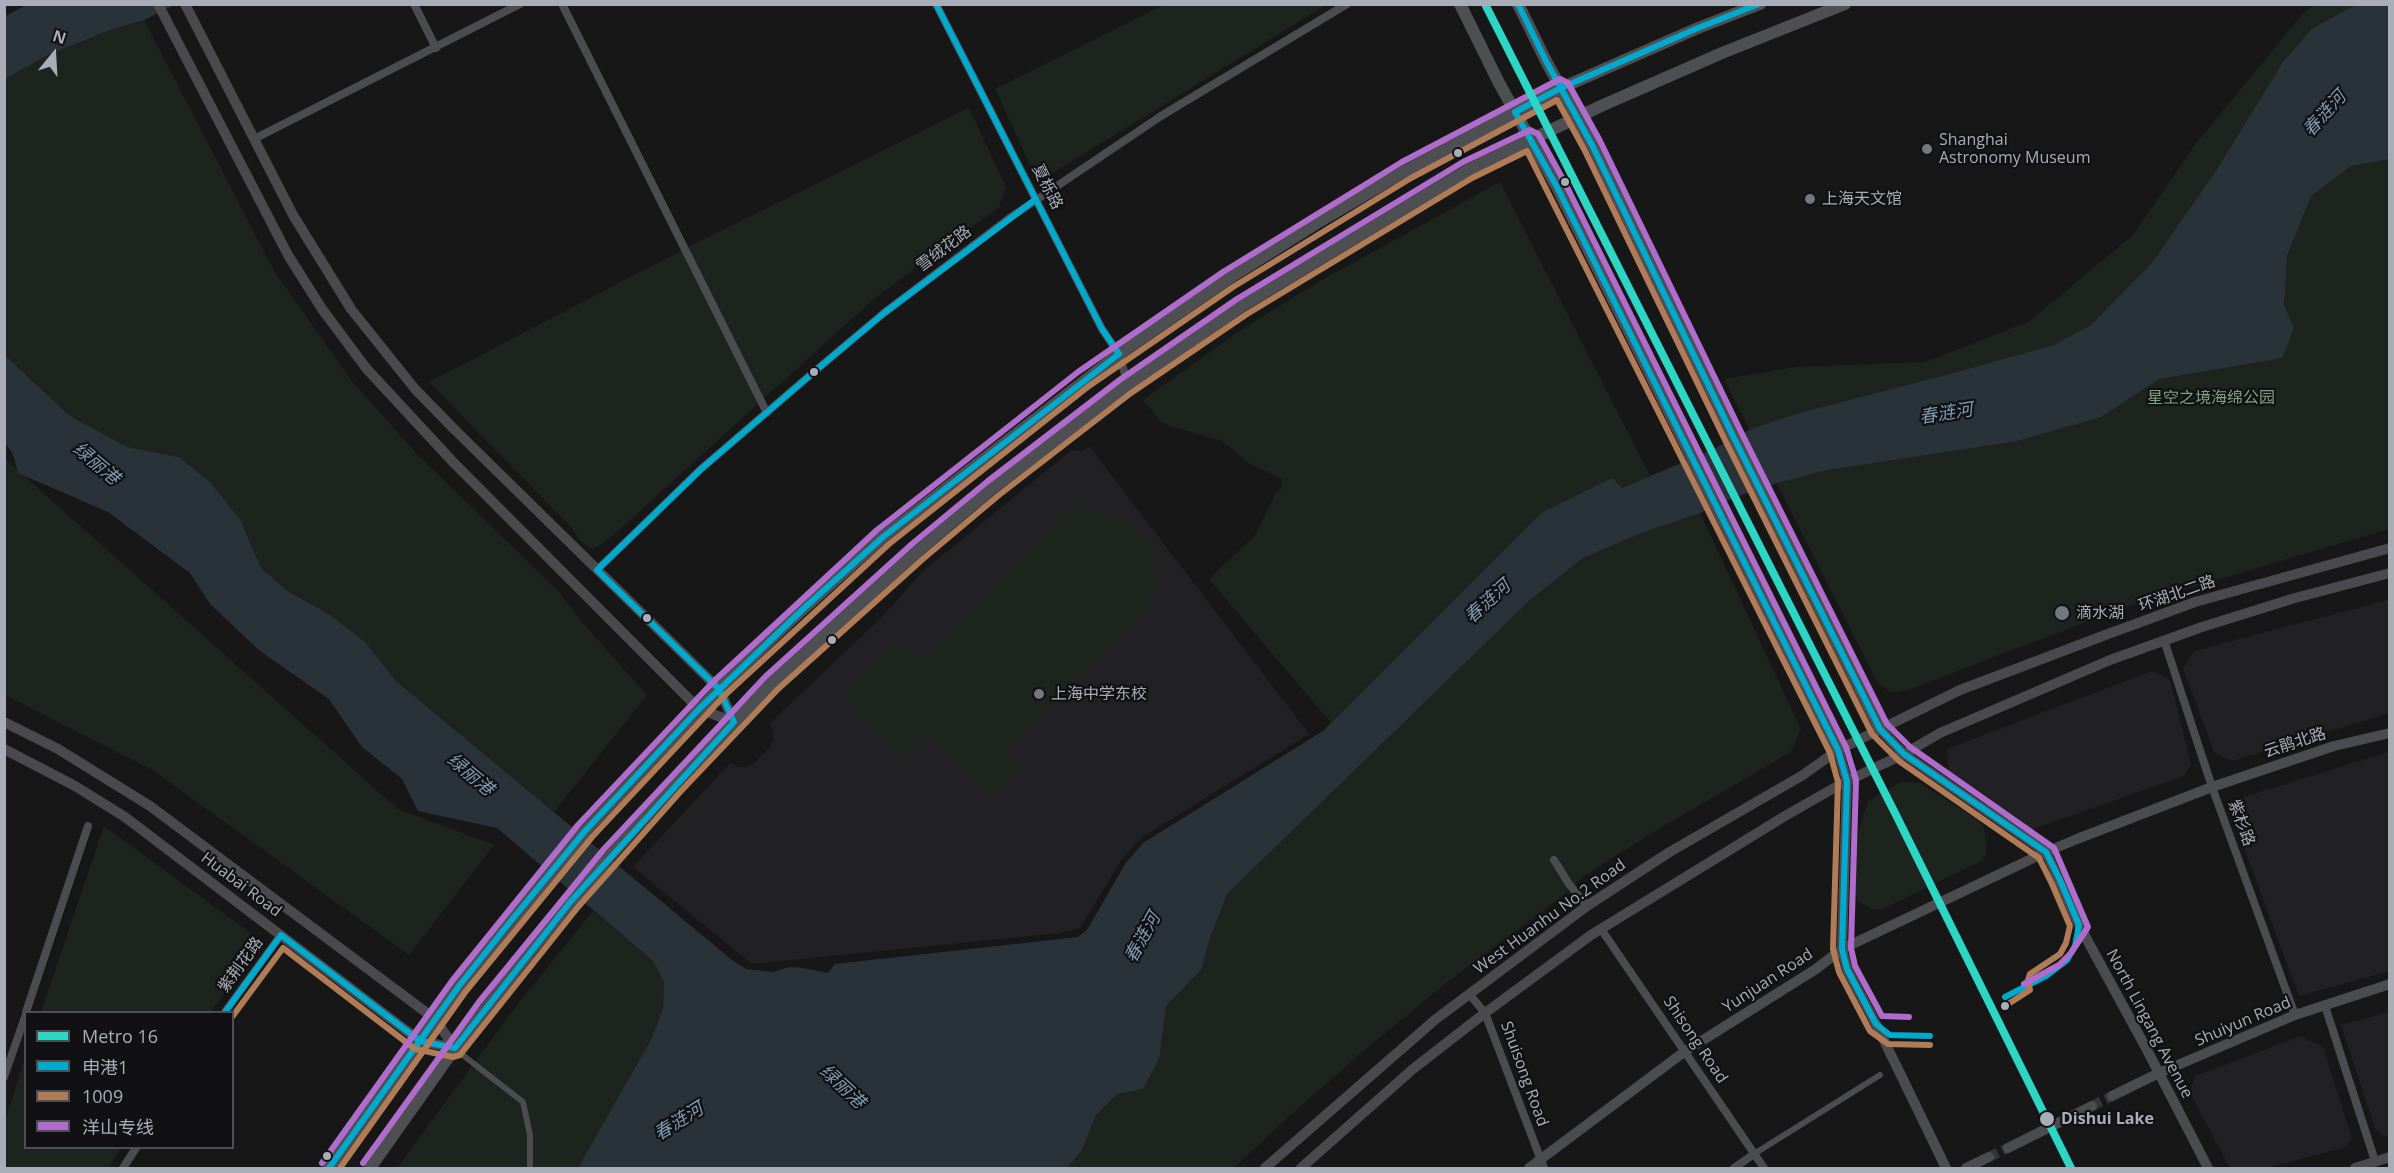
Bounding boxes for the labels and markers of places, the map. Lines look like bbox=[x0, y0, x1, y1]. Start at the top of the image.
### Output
place label: Shanghai Astronomy Museum bbox=[1939, 130, 2090, 168]
marker: Shanghai Astronomy Museum bbox=[1920, 142, 1934, 156]
unlabelled marker bbox=[1452, 147, 1464, 159]
unlabelled marker bbox=[1559, 176, 1571, 188]
place label: 上海天文馆 bbox=[1822, 189, 1902, 209]
marker: 上海天文馆 bbox=[1803, 192, 1817, 206]
unlabelled marker bbox=[808, 366, 820, 378]
place label: 滴水湖 bbox=[2076, 603, 2124, 623]
marker: 滴水湖 bbox=[2053, 604, 2071, 622]
unlabelled marker bbox=[641, 612, 653, 624]
unlabelled marker bbox=[826, 634, 838, 646]
place label: 上海中学东校 bbox=[1051, 684, 1147, 704]
marker: 上海中学东校 bbox=[1032, 687, 1046, 701]
unlabelled marker bbox=[1999, 1000, 2011, 1012]
place label: Dishui Lake bbox=[2061, 1109, 2154, 1129]
marker: Dishui Lake bbox=[2038, 1110, 2056, 1128]
unlabelled marker bbox=[321, 1150, 333, 1162]

